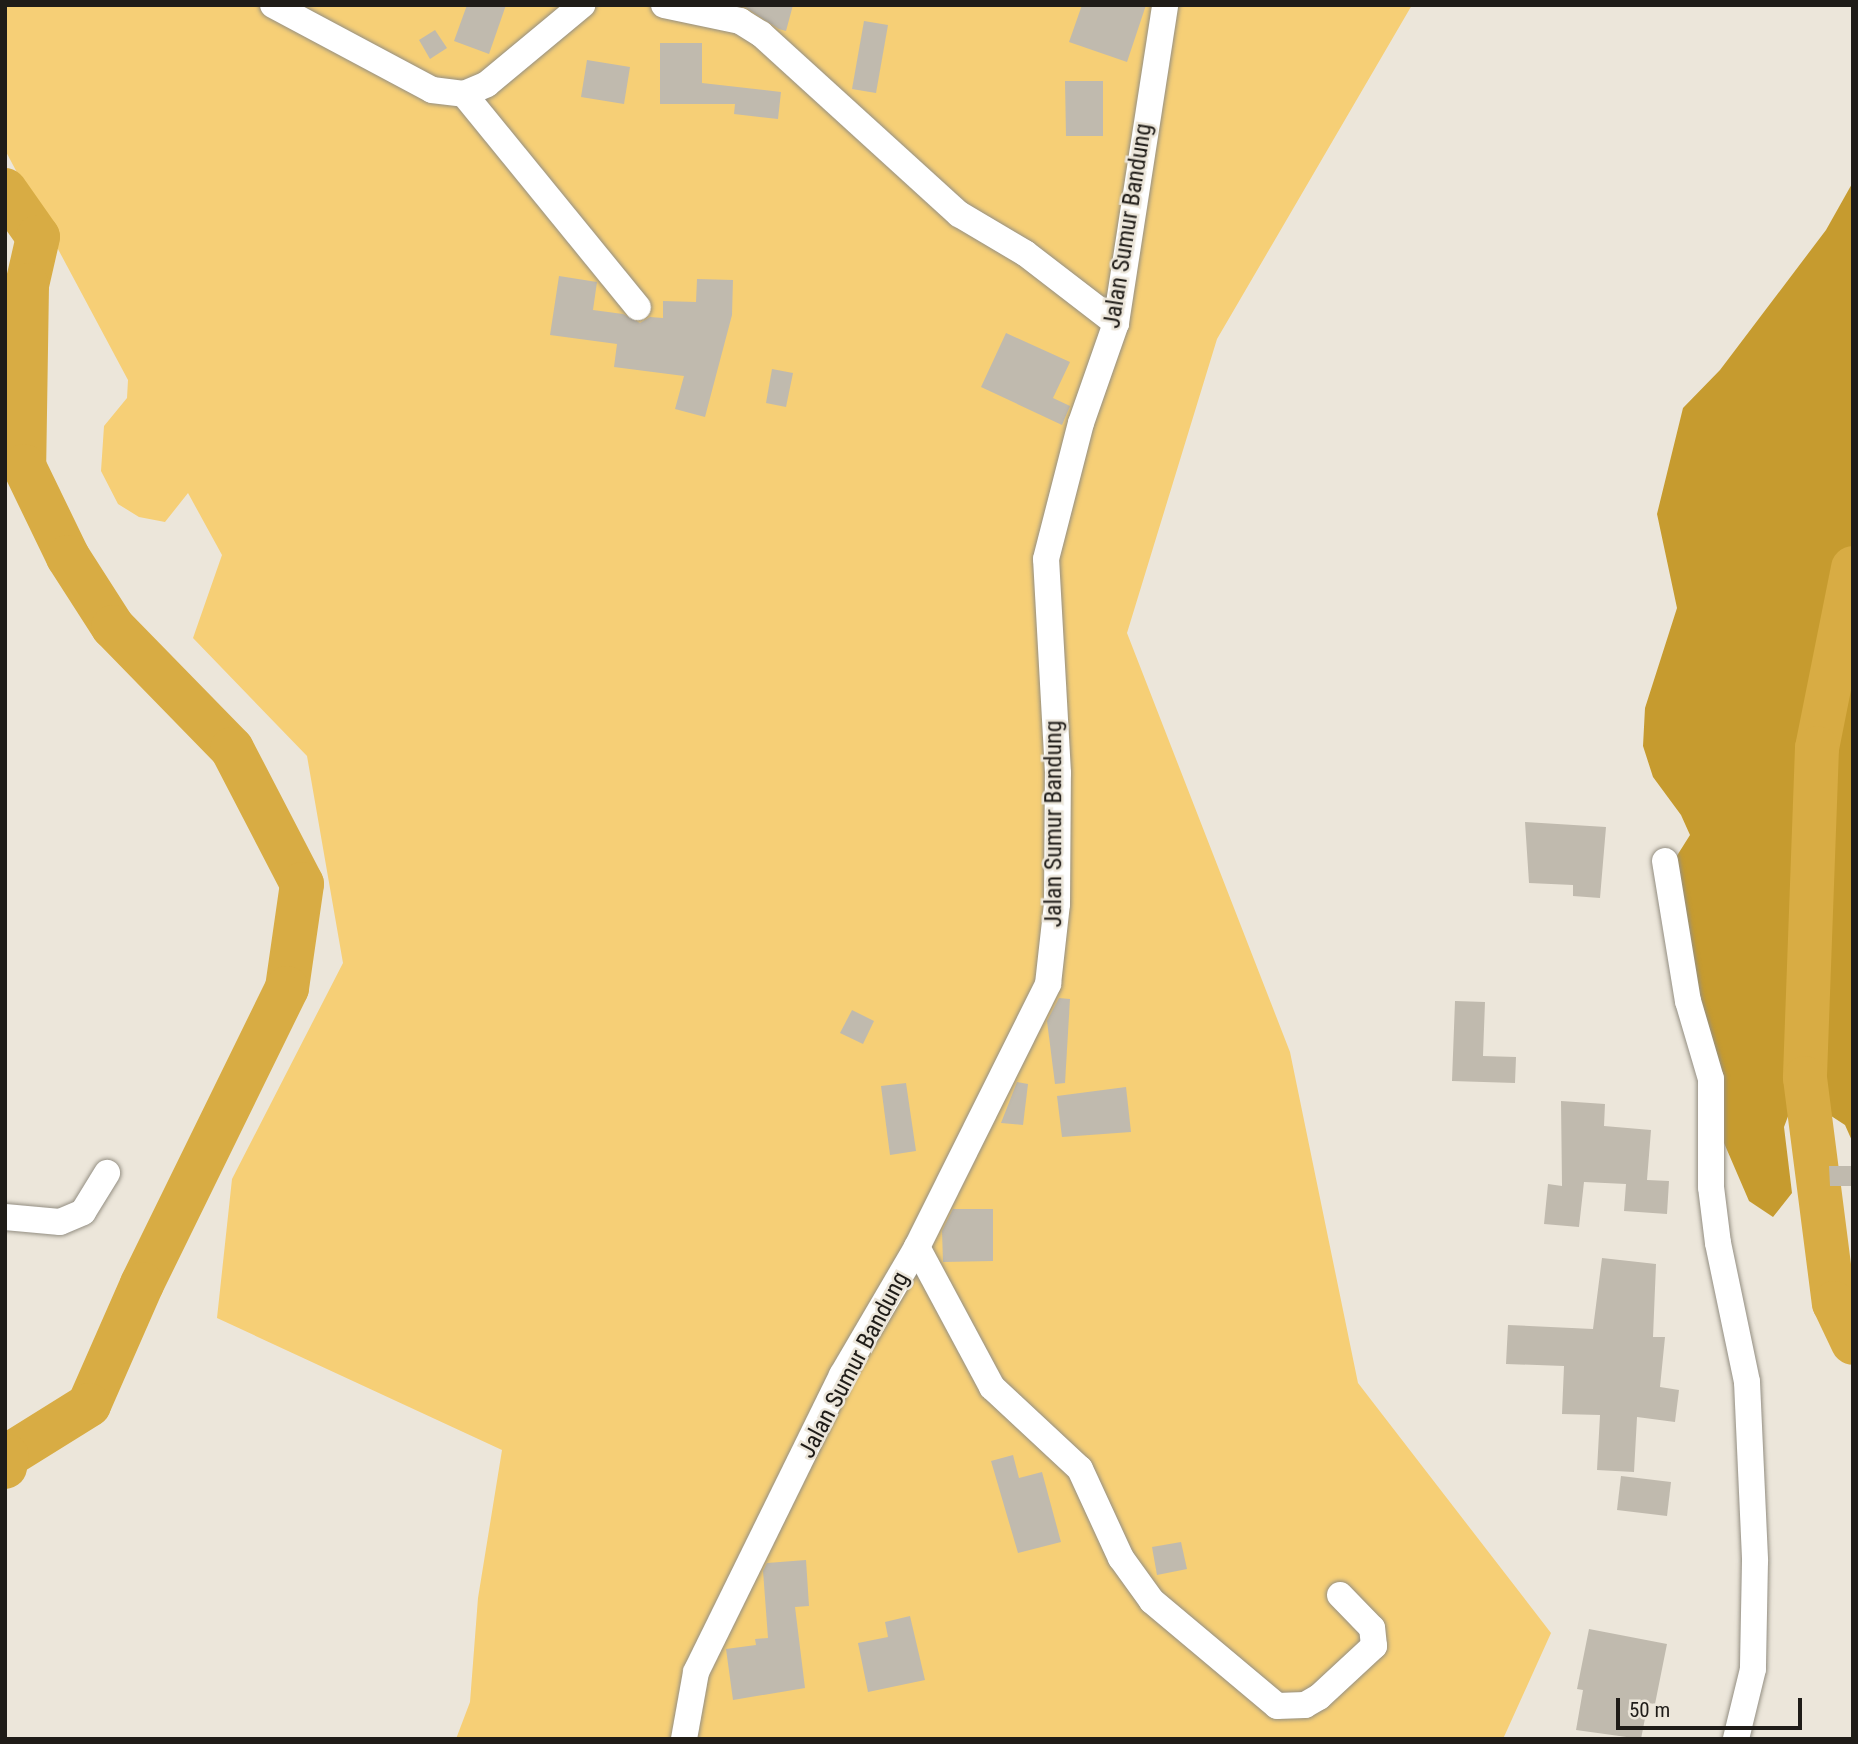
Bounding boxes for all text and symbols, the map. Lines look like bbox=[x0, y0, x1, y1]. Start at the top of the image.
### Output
street label: Jalan Sumur Bandung bbox=[1098, 122, 1158, 330]
street label: Jalan Sumur Bandung bbox=[1040, 721, 1068, 927]
street label: Jalan Sumur Bandung bbox=[793, 1267, 915, 1463]
scale bar bbox=[1620, 1684, 1806, 1728]
text: 50 m bbox=[1629, 1698, 1670, 1722]

